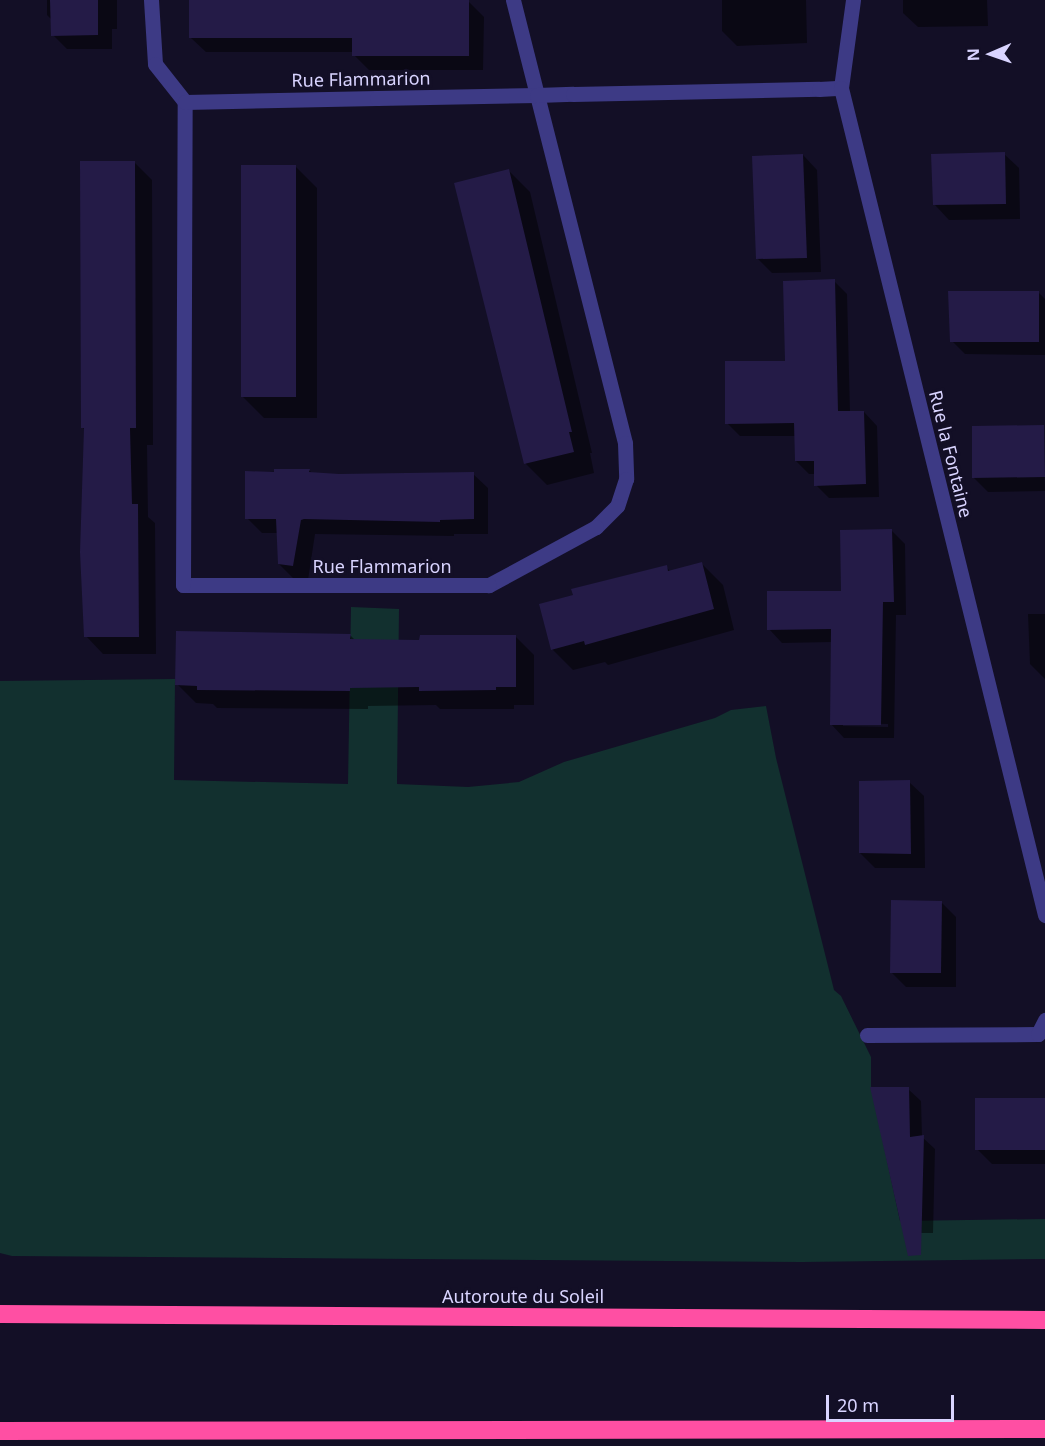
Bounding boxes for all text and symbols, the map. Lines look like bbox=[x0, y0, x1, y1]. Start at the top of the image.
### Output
north arrow bbox=[961, 24, 1021, 84]
text: N bbox=[962, 48, 984, 62]
street label: Rue Flammarion bbox=[291, 67, 431, 91]
street label: Rue la Fontaine bbox=[925, 388, 977, 520]
street label: Rue Flammarion bbox=[312, 555, 452, 577]
street label: Autoroute du Soleil bbox=[442, 1285, 604, 1307]
scale bar bbox=[829, 1383, 956, 1421]
text: 20 m bbox=[837, 1393, 879, 1417]

